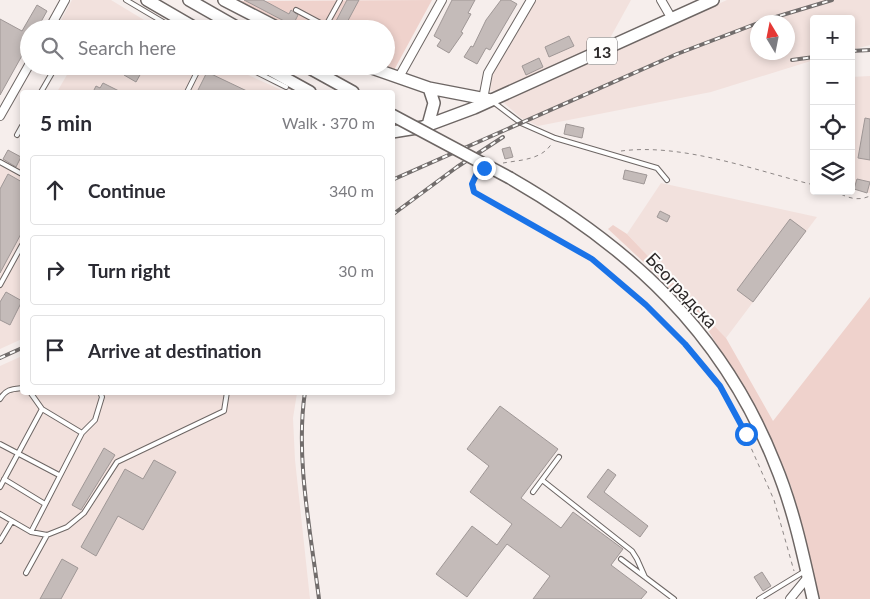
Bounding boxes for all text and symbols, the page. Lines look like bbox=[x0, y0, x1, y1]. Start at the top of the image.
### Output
north arrow bbox=[750, 15, 795, 60]
map controls bbox=[810, 15, 855, 195]
button: + bbox=[810, 15, 855, 60]
search box bbox=[20, 20, 395, 75]
icon: search bbox=[38, 34, 66, 62]
text: Search here bbox=[78, 36, 176, 59]
road number: 13 bbox=[587, 37, 617, 64]
button: − bbox=[810, 60, 855, 105]
button: locate bbox=[810, 105, 855, 150]
text: 5 min bbox=[40, 110, 92, 135]
text: Walk · 370 m bbox=[282, 113, 375, 132]
button: layers bbox=[810, 150, 855, 195]
route end bbox=[473, 157, 496, 180]
icon: ahead bbox=[41, 176, 69, 204]
text: Continue bbox=[88, 179, 166, 202]
text: 340 m bbox=[329, 181, 374, 200]
street label: Београдска bbox=[642, 248, 722, 332]
icon: right bbox=[41, 256, 69, 284]
text: Turn right bbox=[88, 259, 170, 282]
text: 30 m bbox=[338, 261, 374, 280]
icon: arrive bbox=[41, 336, 69, 364]
text: Arrive at destination bbox=[88, 339, 261, 362]
route start bbox=[735, 423, 758, 446]

